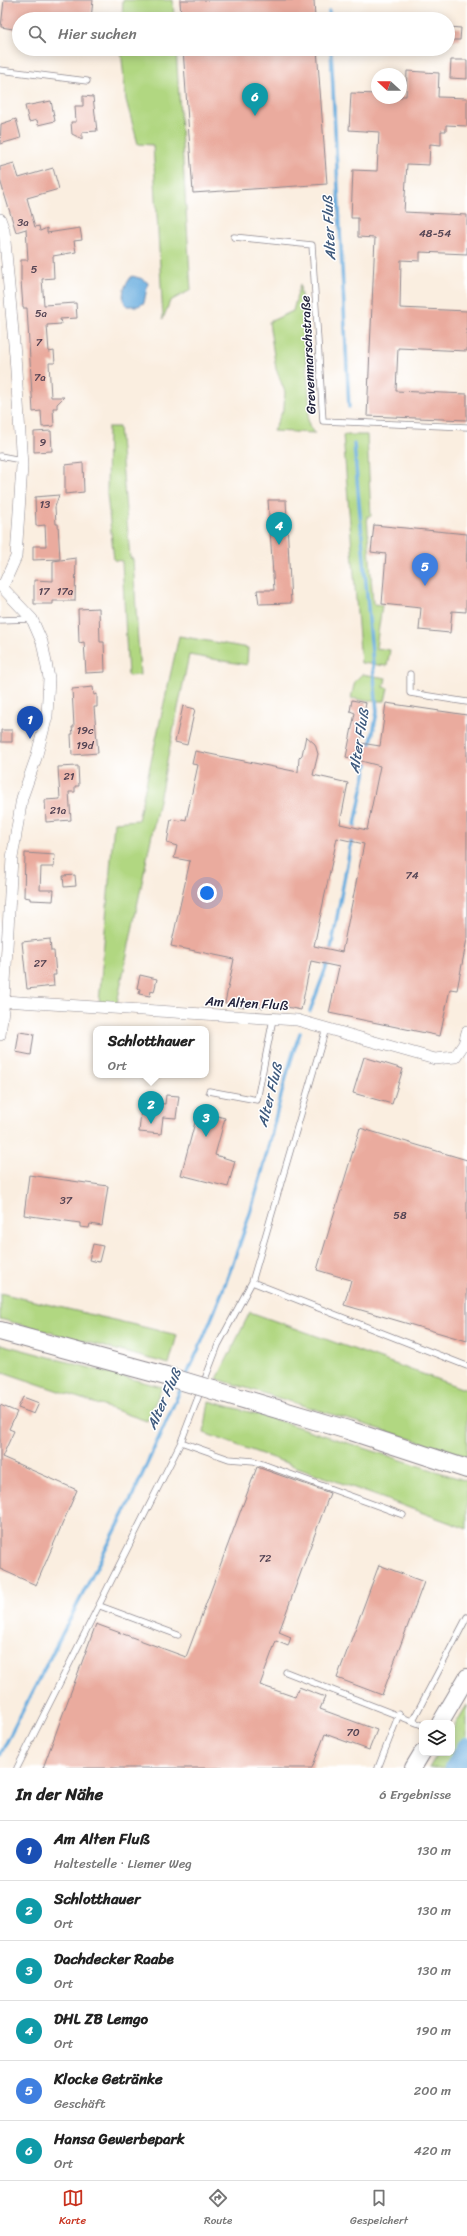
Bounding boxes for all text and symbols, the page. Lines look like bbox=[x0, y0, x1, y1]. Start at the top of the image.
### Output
search box bbox=[12, 12, 455, 56]
text: Hier suchen bbox=[58, 21, 137, 47]
icon: search bbox=[26, 23, 48, 45]
north arrow bbox=[371, 68, 407, 104]
pin: 6 bbox=[242, 83, 268, 116]
water label: Alter Fluß bbox=[315, 194, 343, 262]
house number: 3a bbox=[17, 213, 29, 232]
house number: 48-54 bbox=[419, 224, 451, 243]
house number: 5 bbox=[31, 260, 38, 279]
street label: Grevenmarschstraße bbox=[293, 295, 323, 415]
house number: 5a bbox=[35, 304, 48, 323]
house number: 7 bbox=[36, 333, 43, 352]
house number: 7a bbox=[34, 368, 46, 387]
house number: 9 bbox=[40, 433, 47, 452]
house number: 13 bbox=[40, 495, 50, 514]
pin: 4 bbox=[266, 512, 292, 545]
pin: 5 bbox=[412, 553, 438, 586]
house number: 17 bbox=[39, 582, 50, 601]
house number: 17a bbox=[57, 582, 74, 601]
pin: 1 bbox=[17, 706, 43, 739]
water label: Alter Fluß bbox=[341, 706, 377, 776]
house number: 19c bbox=[77, 721, 94, 740]
house number: 19d bbox=[76, 736, 95, 755]
house number: 21 bbox=[63, 767, 75, 786]
house number: 21a bbox=[50, 801, 67, 820]
house number: 74 bbox=[405, 866, 419, 885]
your location bbox=[197, 883, 217, 903]
house number: 27 bbox=[34, 954, 47, 973]
street label: Am Alten Fluß bbox=[204, 989, 289, 1017]
popup bbox=[93, 1026, 209, 1078]
text: Schlotthauer bbox=[108, 1028, 194, 1054]
text: Ort bbox=[108, 1054, 127, 1077]
water label: Alter Fluß bbox=[250, 1059, 290, 1130]
pin: 2 bbox=[138, 1091, 164, 1124]
pin: 3 bbox=[193, 1104, 219, 1137]
house number: 37 bbox=[60, 1191, 73, 1210]
house number: 58 bbox=[393, 1206, 407, 1225]
water label: Alter Fluß bbox=[139, 1363, 189, 1435]
house number: 72 bbox=[259, 1549, 272, 1568]
map controls bbox=[419, 1720, 455, 1756]
button: layers bbox=[419, 1720, 455, 1756]
house number: 70 bbox=[346, 1723, 360, 1742]
text: In der Nähe bbox=[16, 1779, 103, 1809]
text: 6 Ergebnisse bbox=[379, 1783, 451, 1806]
text: Am Alten Fluß bbox=[54, 1826, 150, 1852]
text: 1 bbox=[26, 1839, 32, 1862]
text: 130 m bbox=[417, 1839, 451, 1862]
text: Haltestelle · Liemer Weg bbox=[54, 1852, 192, 1875]
text: Schlotthauer bbox=[54, 1886, 140, 1912]
text: 2 bbox=[25, 1899, 33, 1922]
text: 130 m bbox=[417, 1899, 451, 1922]
text: Ort bbox=[54, 1912, 73, 1935]
text: Dachdecker Raabe bbox=[54, 1946, 174, 1972]
text: 3 bbox=[25, 1959, 33, 1982]
text: 130 m bbox=[417, 1959, 451, 1982]
text: Ort bbox=[54, 1972, 73, 1995]
text: DHL ZB Lemgo bbox=[54, 2006, 148, 2032]
text: 4 bbox=[25, 2019, 33, 2042]
text: 190 m bbox=[416, 2019, 451, 2042]
text: Ort bbox=[54, 2032, 73, 2055]
text: Klocke Getränke bbox=[54, 2066, 163, 2092]
text: 5 bbox=[25, 2079, 33, 2102]
text: 200 m bbox=[414, 2079, 451, 2102]
text: Geschäft bbox=[54, 2092, 106, 2115]
text: Hansa Gewerbepark bbox=[54, 2126, 185, 2152]
text: 6 bbox=[25, 2139, 33, 2162]
text: 420 m bbox=[414, 2139, 451, 2162]
text: Ort bbox=[54, 2152, 73, 2175]
tab: Karte bbox=[59, 2187, 86, 2230]
tab: Route bbox=[204, 2187, 232, 2230]
tab: Gespeichert bbox=[350, 2187, 408, 2230]

